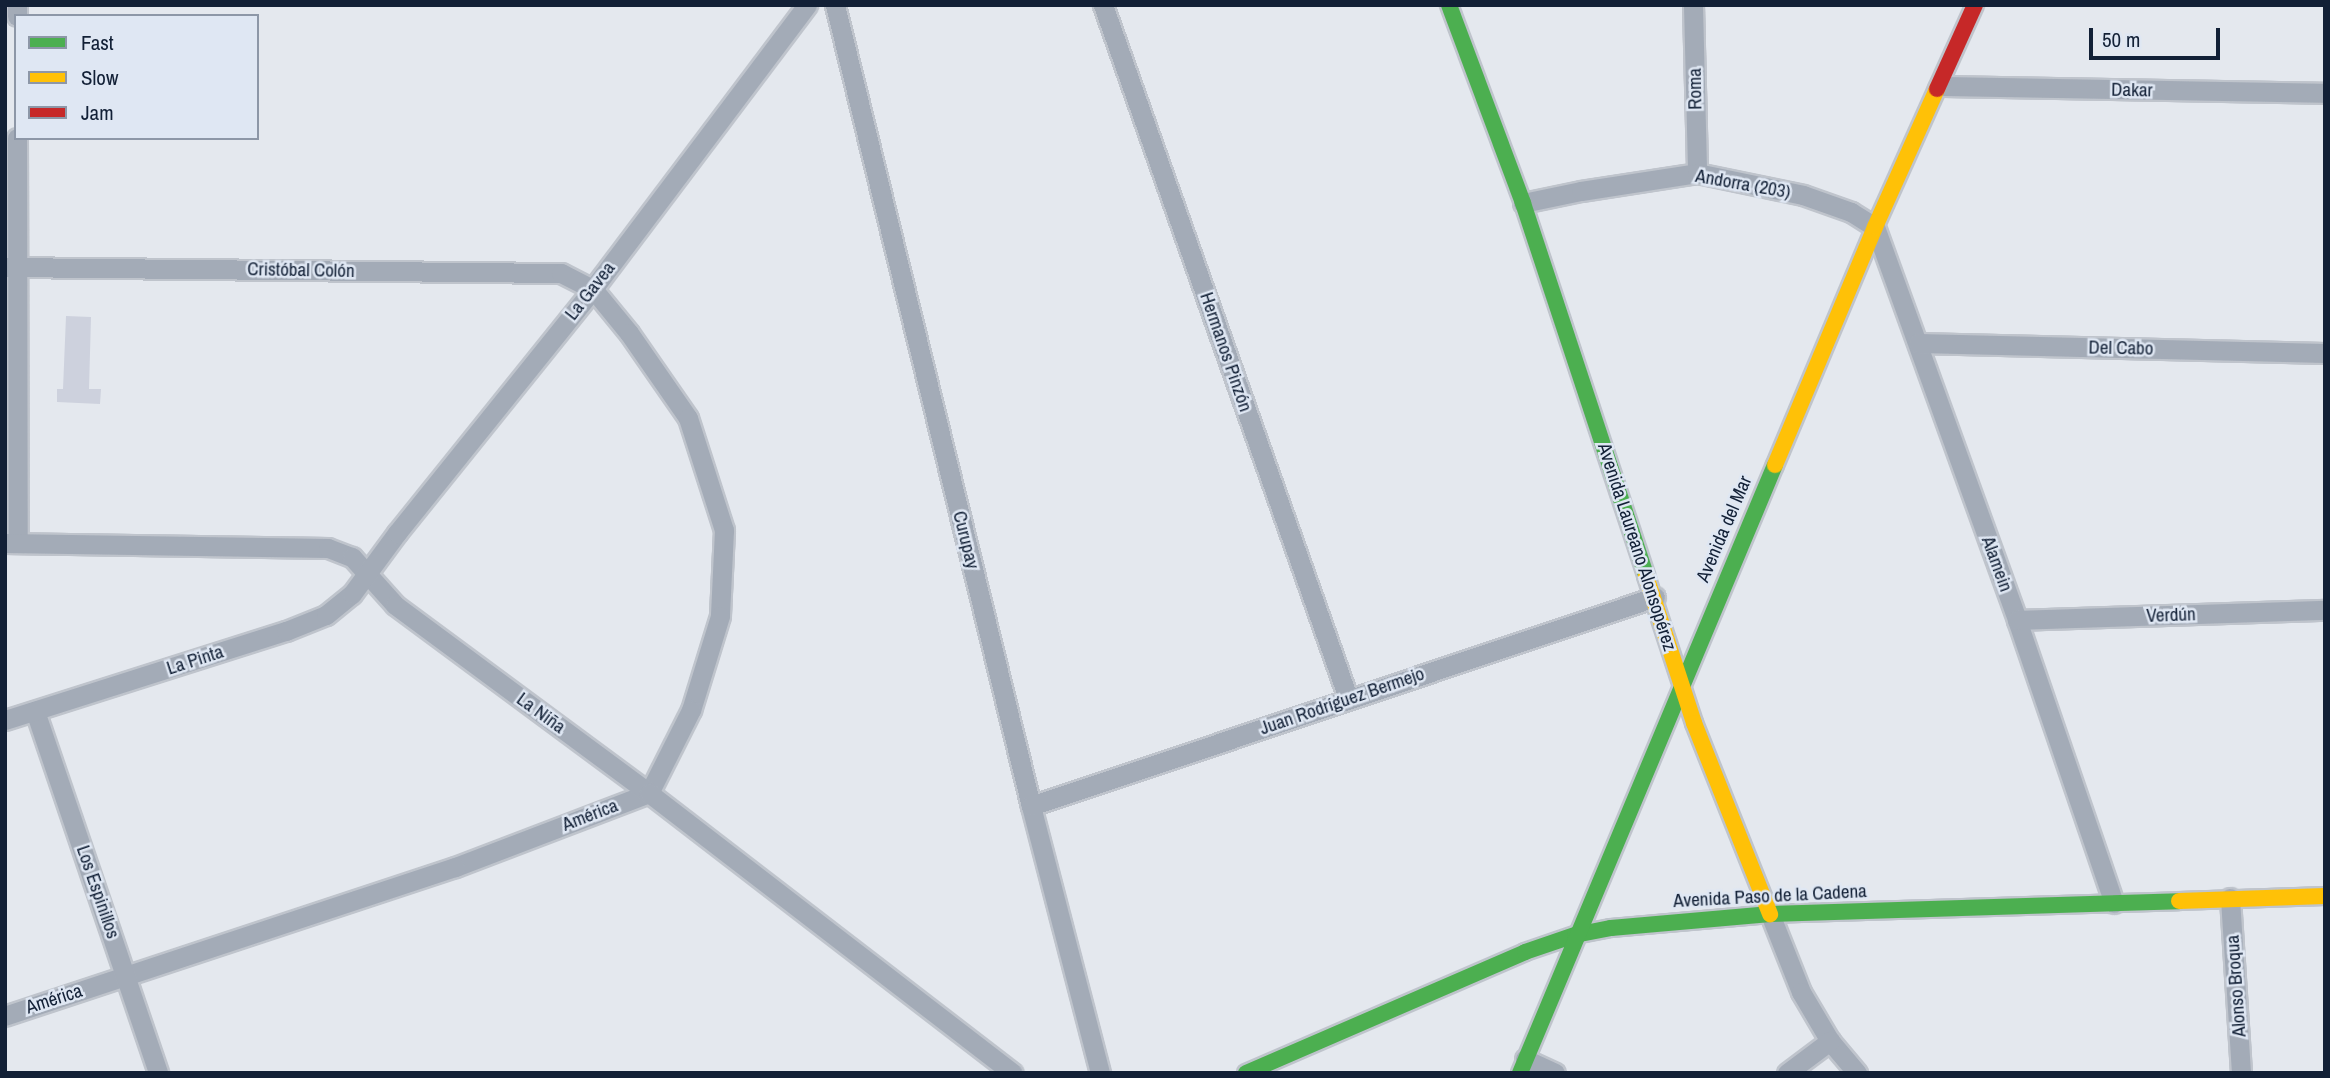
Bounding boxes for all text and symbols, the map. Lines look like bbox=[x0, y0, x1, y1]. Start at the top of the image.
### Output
legend bbox=[14, 14, 259, 140]
scale bar bbox=[2092, 14, 2223, 58]
text: 50 m bbox=[2102, 25, 2140, 54]
text: Fast bbox=[81, 28, 114, 57]
text: Slow bbox=[81, 63, 118, 92]
street label: Roma bbox=[1683, 68, 1707, 110]
street label: Dakar bbox=[2111, 78, 2153, 102]
text: Jam bbox=[81, 98, 114, 127]
street label: Andorra (203) bbox=[1694, 164, 1792, 204]
street label: La Gavea bbox=[560, 257, 620, 325]
street label: Cristóbal Colón bbox=[247, 258, 355, 282]
street label: Hermanos Pinzón bbox=[1195, 289, 1257, 415]
street label: Del Cabo bbox=[2088, 336, 2154, 360]
street label: Avenida Laureano Alonsopérez bbox=[1592, 440, 1682, 654]
street label: Avenida del Mar bbox=[1691, 472, 1757, 586]
street label: Curupay bbox=[948, 509, 984, 571]
street label: Alamein bbox=[1977, 533, 2017, 595]
street label: Verdún bbox=[2146, 603, 2196, 627]
street label: La Pinta bbox=[164, 640, 226, 680]
street label: Juan Rodríguez Bermejo bbox=[1257, 662, 1427, 740]
street label: La Niña bbox=[512, 688, 570, 738]
street label: América bbox=[559, 794, 621, 836]
street label: Los Espinillos bbox=[71, 842, 125, 942]
street label: Avenida Paso de la Cadena bbox=[1673, 880, 1867, 912]
street label: Alonso Broqua bbox=[2221, 934, 2251, 1038]
street label: América bbox=[23, 979, 85, 1019]

